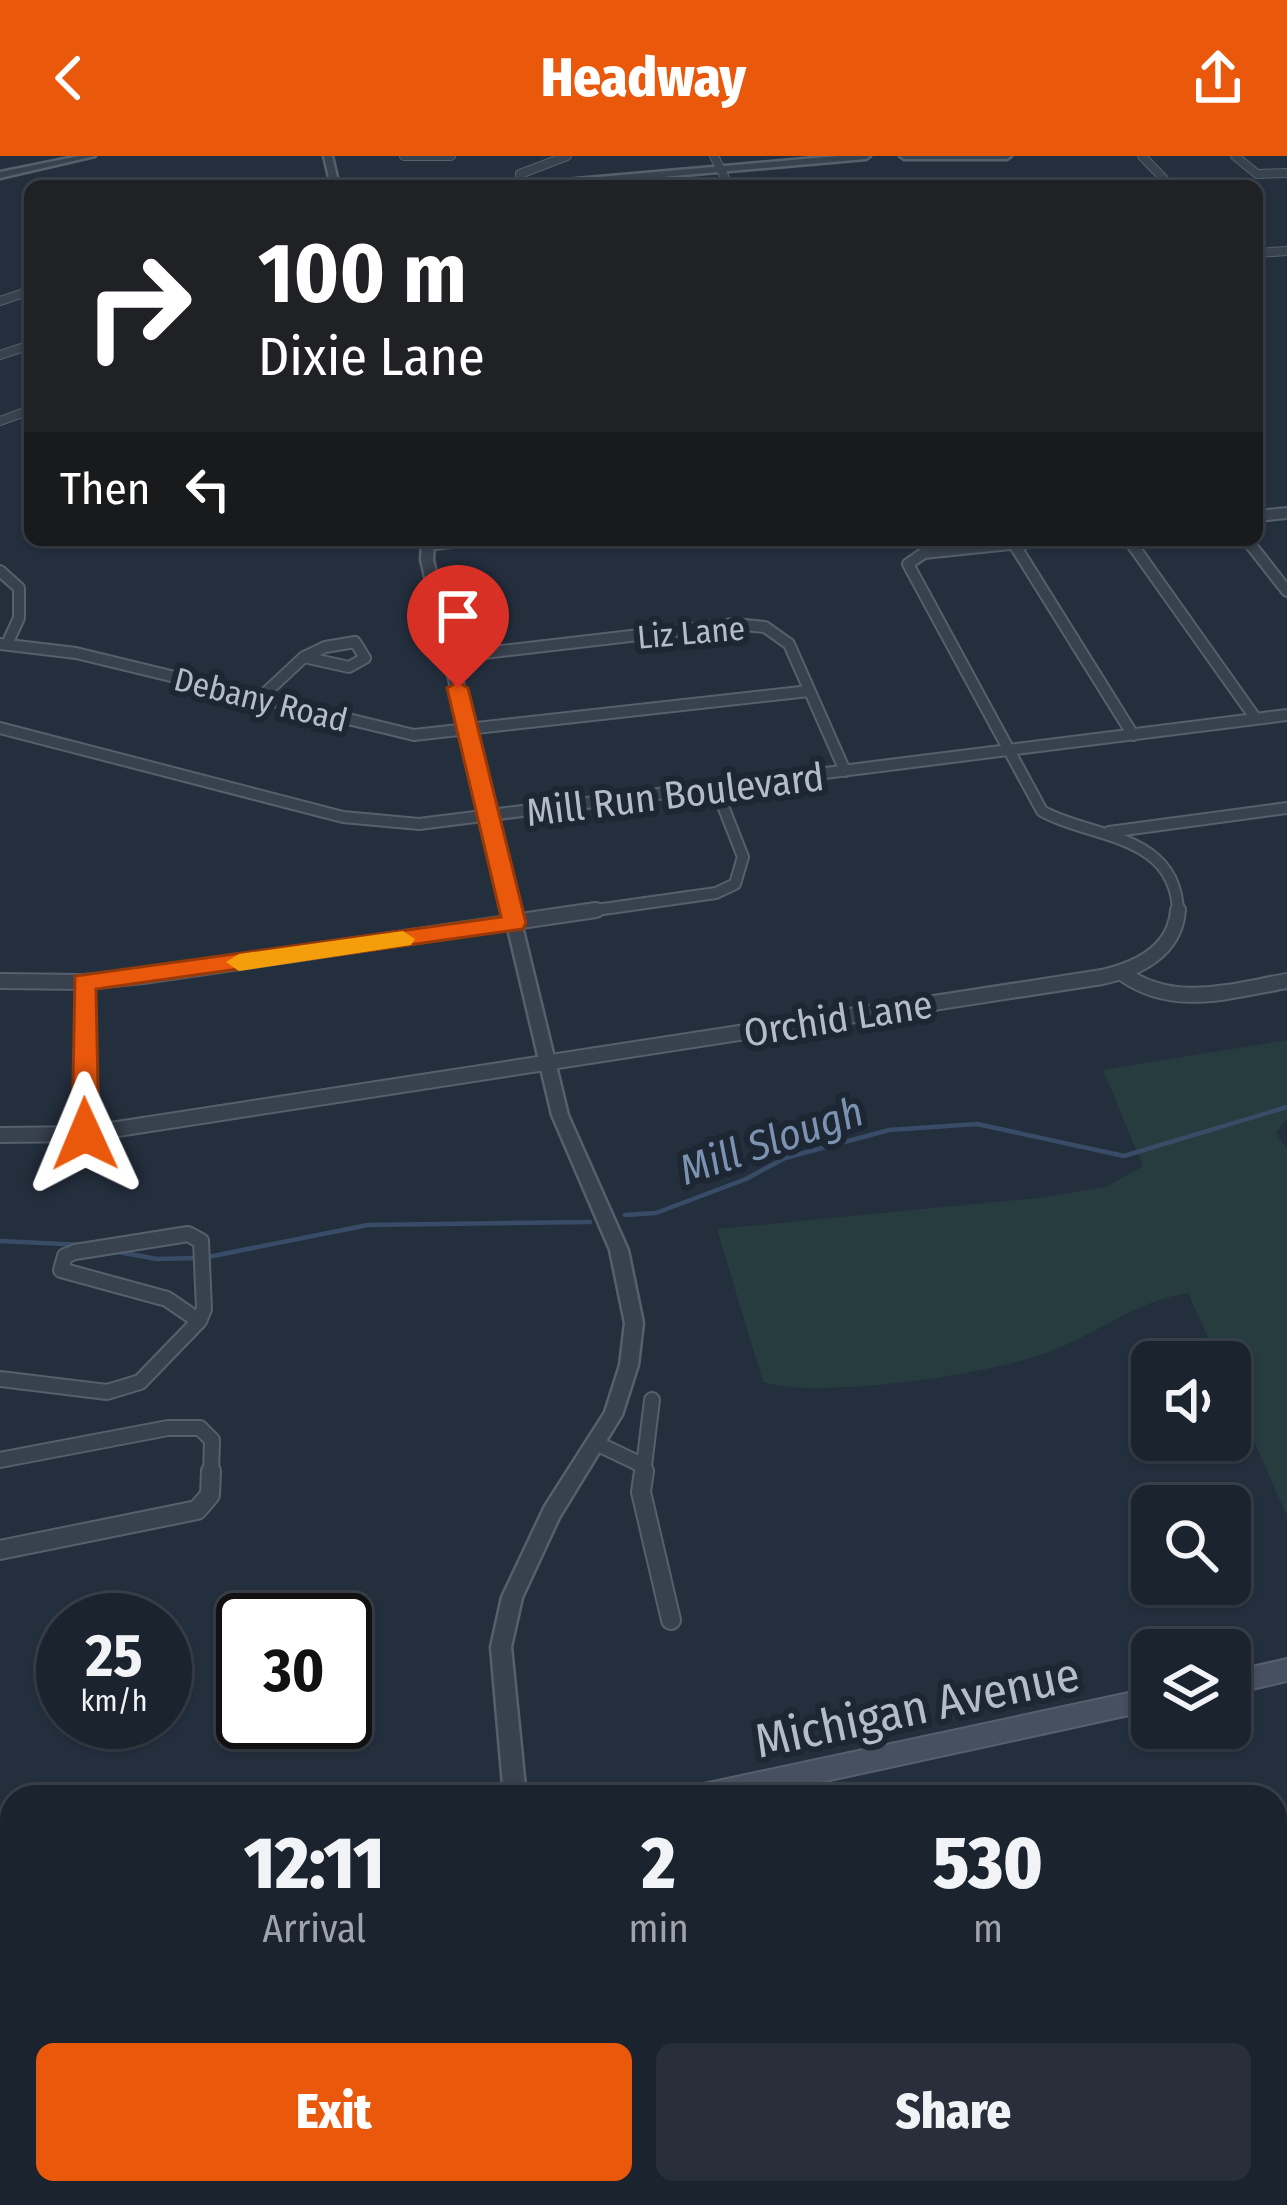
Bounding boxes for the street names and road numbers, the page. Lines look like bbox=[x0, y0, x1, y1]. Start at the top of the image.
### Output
street label: Liz Lane bbox=[636, 608, 747, 658]
street label: Debany Road bbox=[170, 659, 351, 741]
street label: Mill Run Boulevard bbox=[524, 754, 827, 836]
street label: Orchid Lane bbox=[741, 981, 936, 1057]
street label: Michigan Avenue bbox=[750, 1645, 1085, 1771]

